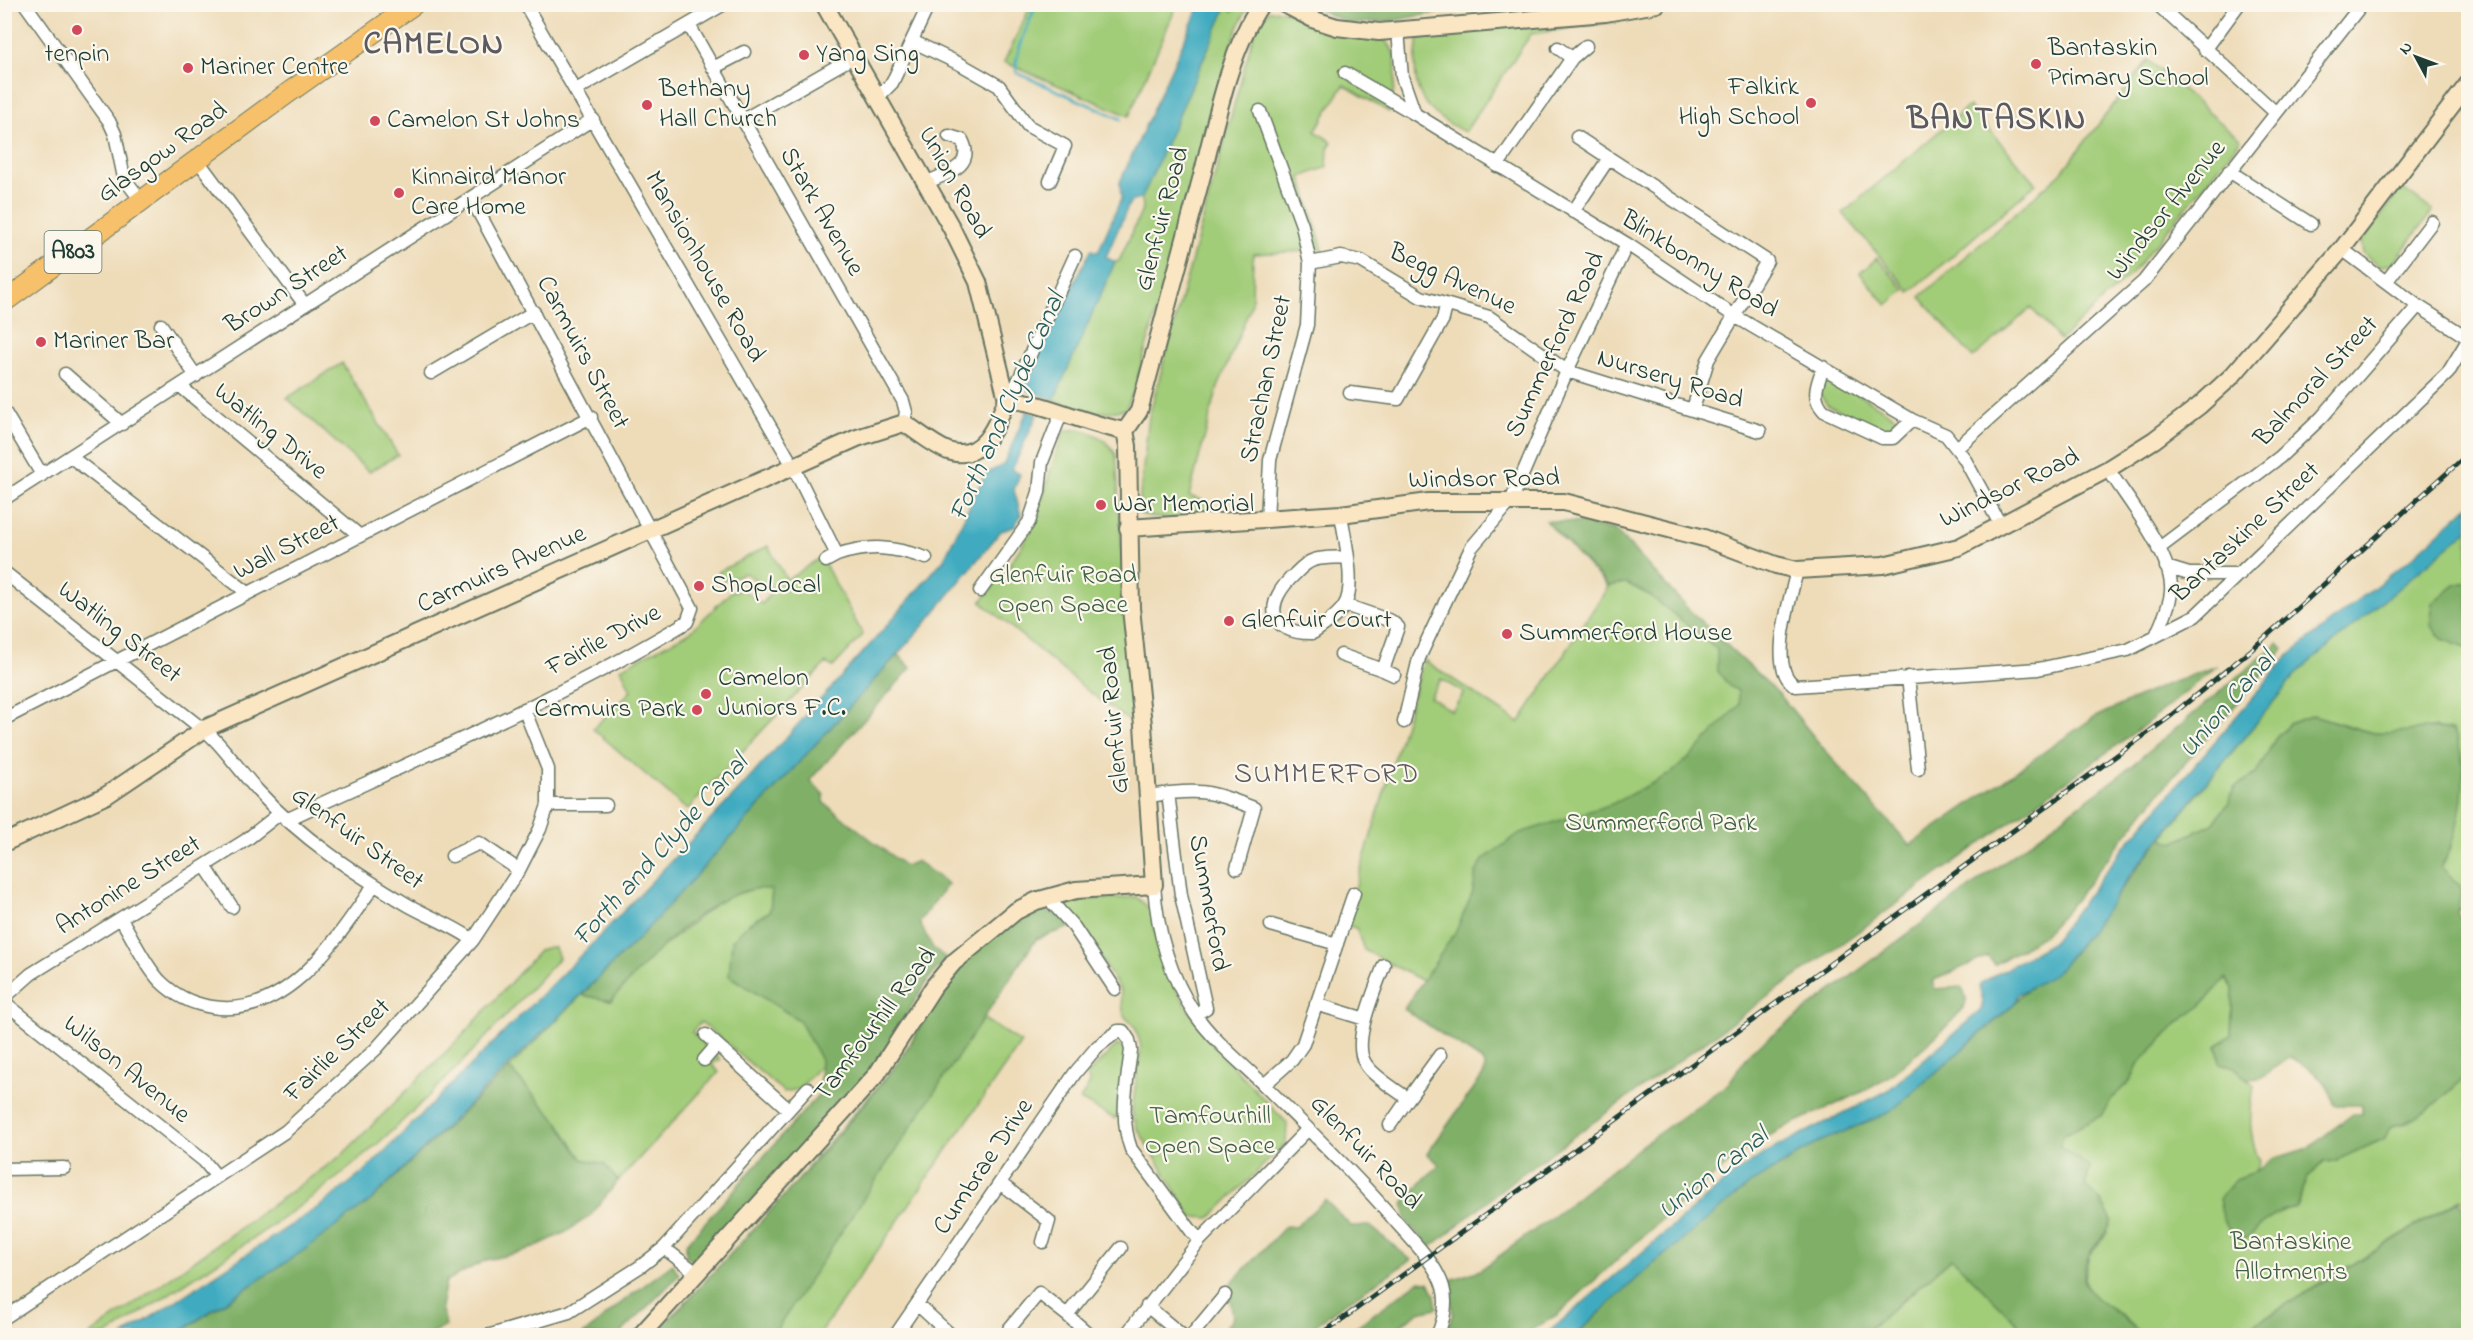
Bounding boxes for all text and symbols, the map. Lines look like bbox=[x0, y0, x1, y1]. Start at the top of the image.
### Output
district label: CAMELON bbox=[363, 22, 505, 69]
marker: tenpin bbox=[70, 23, 84, 37]
north arrow bbox=[2386, 27, 2446, 87]
place label: Bantaskin Primary School bbox=[2047, 30, 2209, 98]
place label: tenpin bbox=[45, 36, 109, 74]
place label: Yang Sing bbox=[816, 36, 919, 74]
text: N bbox=[2394, 36, 2419, 60]
marker: Yang Sing bbox=[797, 48, 811, 62]
place label: Mariner Centre bbox=[200, 49, 349, 87]
marker: Bantaskin Primary School bbox=[2029, 57, 2043, 71]
marker: Mariner Centre bbox=[181, 61, 195, 75]
place label: Falkirk High School bbox=[1678, 69, 1800, 137]
place label: Bethany Hall Church bbox=[658, 71, 777, 139]
street label: Glasgow Road bbox=[90, 92, 236, 213]
marker: Falkirk High School bbox=[1804, 96, 1818, 110]
district label: BANTASKIN bbox=[1905, 97, 2087, 144]
marker: Bethany Hall Church bbox=[640, 98, 654, 112]
place label: Camelon St Johns bbox=[387, 102, 580, 140]
marker: Camelon St Johns bbox=[368, 114, 382, 128]
street label: Union Road bbox=[907, 120, 1001, 246]
street label: Windsor Avenue bbox=[2098, 132, 2236, 290]
street label: Stark Avenue bbox=[769, 141, 873, 284]
street label: Glenfuir Road bbox=[1126, 142, 1201, 295]
place label: Kinnaird Manor Care Home bbox=[411, 159, 567, 227]
street label: Mansionhouse Road bbox=[634, 164, 775, 370]
marker: Kinnaird Manor Care Home bbox=[392, 186, 406, 200]
street label: Blinkbonny Road bbox=[1612, 201, 1786, 329]
road number: A803 bbox=[44, 231, 101, 273]
street label: Begg Avenue bbox=[1381, 233, 1522, 326]
street label: Brown Street bbox=[217, 236, 357, 345]
street label: Summerford Road bbox=[1496, 245, 1616, 444]
street label: Carmuirs Street bbox=[525, 269, 639, 437]
water label: Forth and Clyde Canal bbox=[940, 283, 1077, 528]
street label: Strachan Street bbox=[1231, 292, 1303, 466]
street label: Balmoral Street bbox=[2245, 307, 2388, 457]
place label: Mariner Bar bbox=[53, 323, 175, 361]
marker: Mariner Bar bbox=[34, 335, 48, 349]
street label: Nursery Road bbox=[1592, 340, 1748, 420]
street label: Watling Drive bbox=[205, 374, 336, 490]
street label: Windsor Road bbox=[1934, 439, 2087, 539]
street label: Bantaskine Street bbox=[2162, 453, 2330, 613]
street label: Windsor Road bbox=[1408, 460, 1560, 500]
place label: War Memorial bbox=[1113, 486, 1254, 524]
marker: War Memorial bbox=[1094, 498, 1108, 512]
street label: Wall Street bbox=[227, 505, 347, 591]
street label: Carmuirs Avenue bbox=[411, 516, 593, 624]
park label: Glenfuir Road Open Space bbox=[989, 557, 1137, 625]
place label: ShopLocal bbox=[711, 567, 821, 605]
street label: Watling Street bbox=[49, 572, 189, 694]
marker: ShopLocal bbox=[692, 579, 706, 593]
street label: Fairlie Drive bbox=[539, 595, 668, 688]
place label: Glenfuir Court bbox=[1241, 602, 1392, 640]
marker: Glenfuir Court bbox=[1222, 614, 1236, 628]
place label: Summerford House bbox=[1519, 615, 1732, 653]
marker: Summerford House bbox=[1500, 627, 1514, 641]
water label: Union Canal bbox=[2170, 640, 2288, 767]
street label: Glenfuir Road bbox=[1090, 644, 1140, 795]
place label: Camelon Juniors F.C. bbox=[718, 660, 846, 728]
marker: Camelon Juniors F.C. bbox=[699, 687, 713, 701]
place label: Carmuirs Park bbox=[534, 691, 686, 729]
marker: Carmuirs Park bbox=[690, 703, 704, 717]
water label: Forth and Clyde Canal bbox=[564, 744, 760, 956]
district label: SUMMERFORD bbox=[1234, 755, 1420, 796]
street label: Glenfuir Street bbox=[282, 778, 432, 901]
park label: Summerford Park bbox=[1565, 805, 1757, 843]
street label: Antonine Street bbox=[49, 826, 209, 946]
street label: Summerford bbox=[1177, 832, 1239, 975]
street label: Tamfourhill Road bbox=[805, 939, 947, 1110]
street label: Fairlie Street bbox=[275, 990, 400, 1113]
street label: Wilson Avenue bbox=[54, 1007, 198, 1134]
street label: Glenfuir Road bbox=[1300, 1087, 1430, 1220]
street label: Cumbrae Drive bbox=[924, 1091, 1044, 1243]
park label: Tamfourhill Open Space bbox=[1145, 1098, 1275, 1166]
water label: Union Canal bbox=[1650, 1116, 1780, 1230]
park label: Bantaskine Allotments bbox=[2230, 1224, 2352, 1292]

